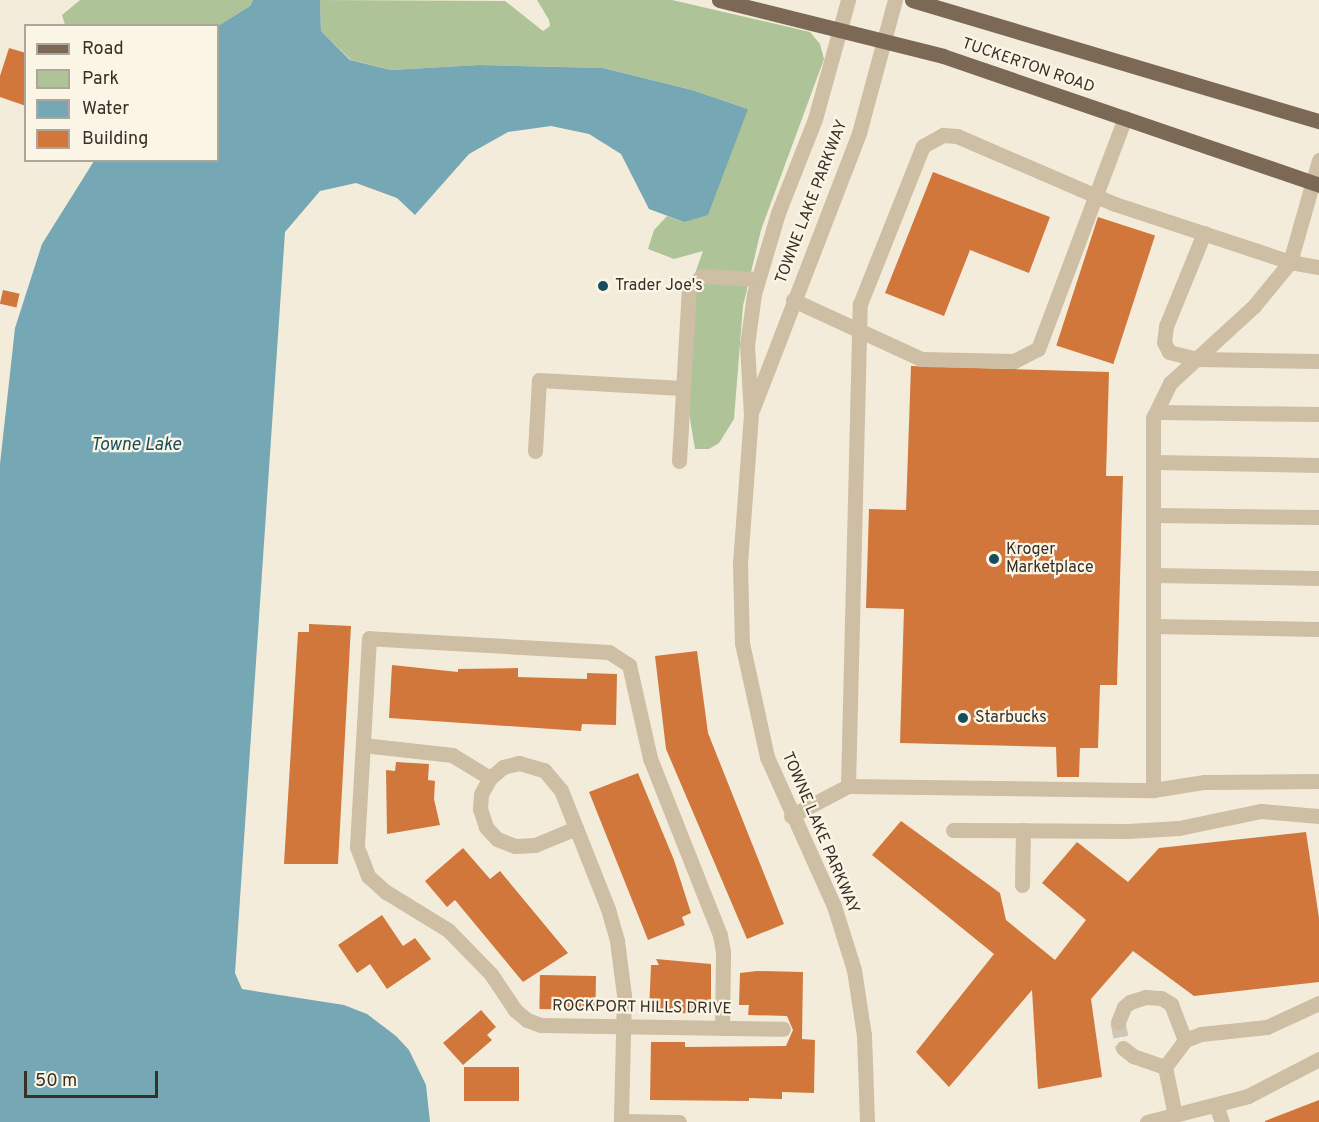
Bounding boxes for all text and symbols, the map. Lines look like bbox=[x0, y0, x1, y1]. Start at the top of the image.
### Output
legend bbox=[24, 24, 219, 162]
street label: TUCKERTON ROAD bbox=[959, 34, 1097, 98]
text: Road bbox=[82, 38, 124, 61]
text: Park bbox=[82, 68, 119, 91]
text: Water bbox=[82, 98, 129, 121]
street label: TOWNE LAKE PARKWAY bbox=[772, 117, 852, 287]
text: Building bbox=[82, 128, 148, 151]
place label: Trader Joe's bbox=[615, 276, 703, 296]
marker: Trader Joe's bbox=[596, 279, 610, 293]
water label: Towne Lake bbox=[91, 435, 181, 457]
place label: Kroger Marketplace bbox=[1006, 540, 1094, 578]
marker: Kroger Marketplace bbox=[987, 552, 1001, 566]
place label: Starbucks bbox=[975, 708, 1047, 728]
marker: Starbucks bbox=[956, 711, 970, 725]
street label: TOWNE LAKE PARKWAY bbox=[777, 749, 863, 917]
street label: ROCKPORT HILLS DRIVE bbox=[552, 997, 732, 1019]
scale bar bbox=[27, 1059, 160, 1097]
text: 50 m bbox=[35, 1070, 77, 1093]

